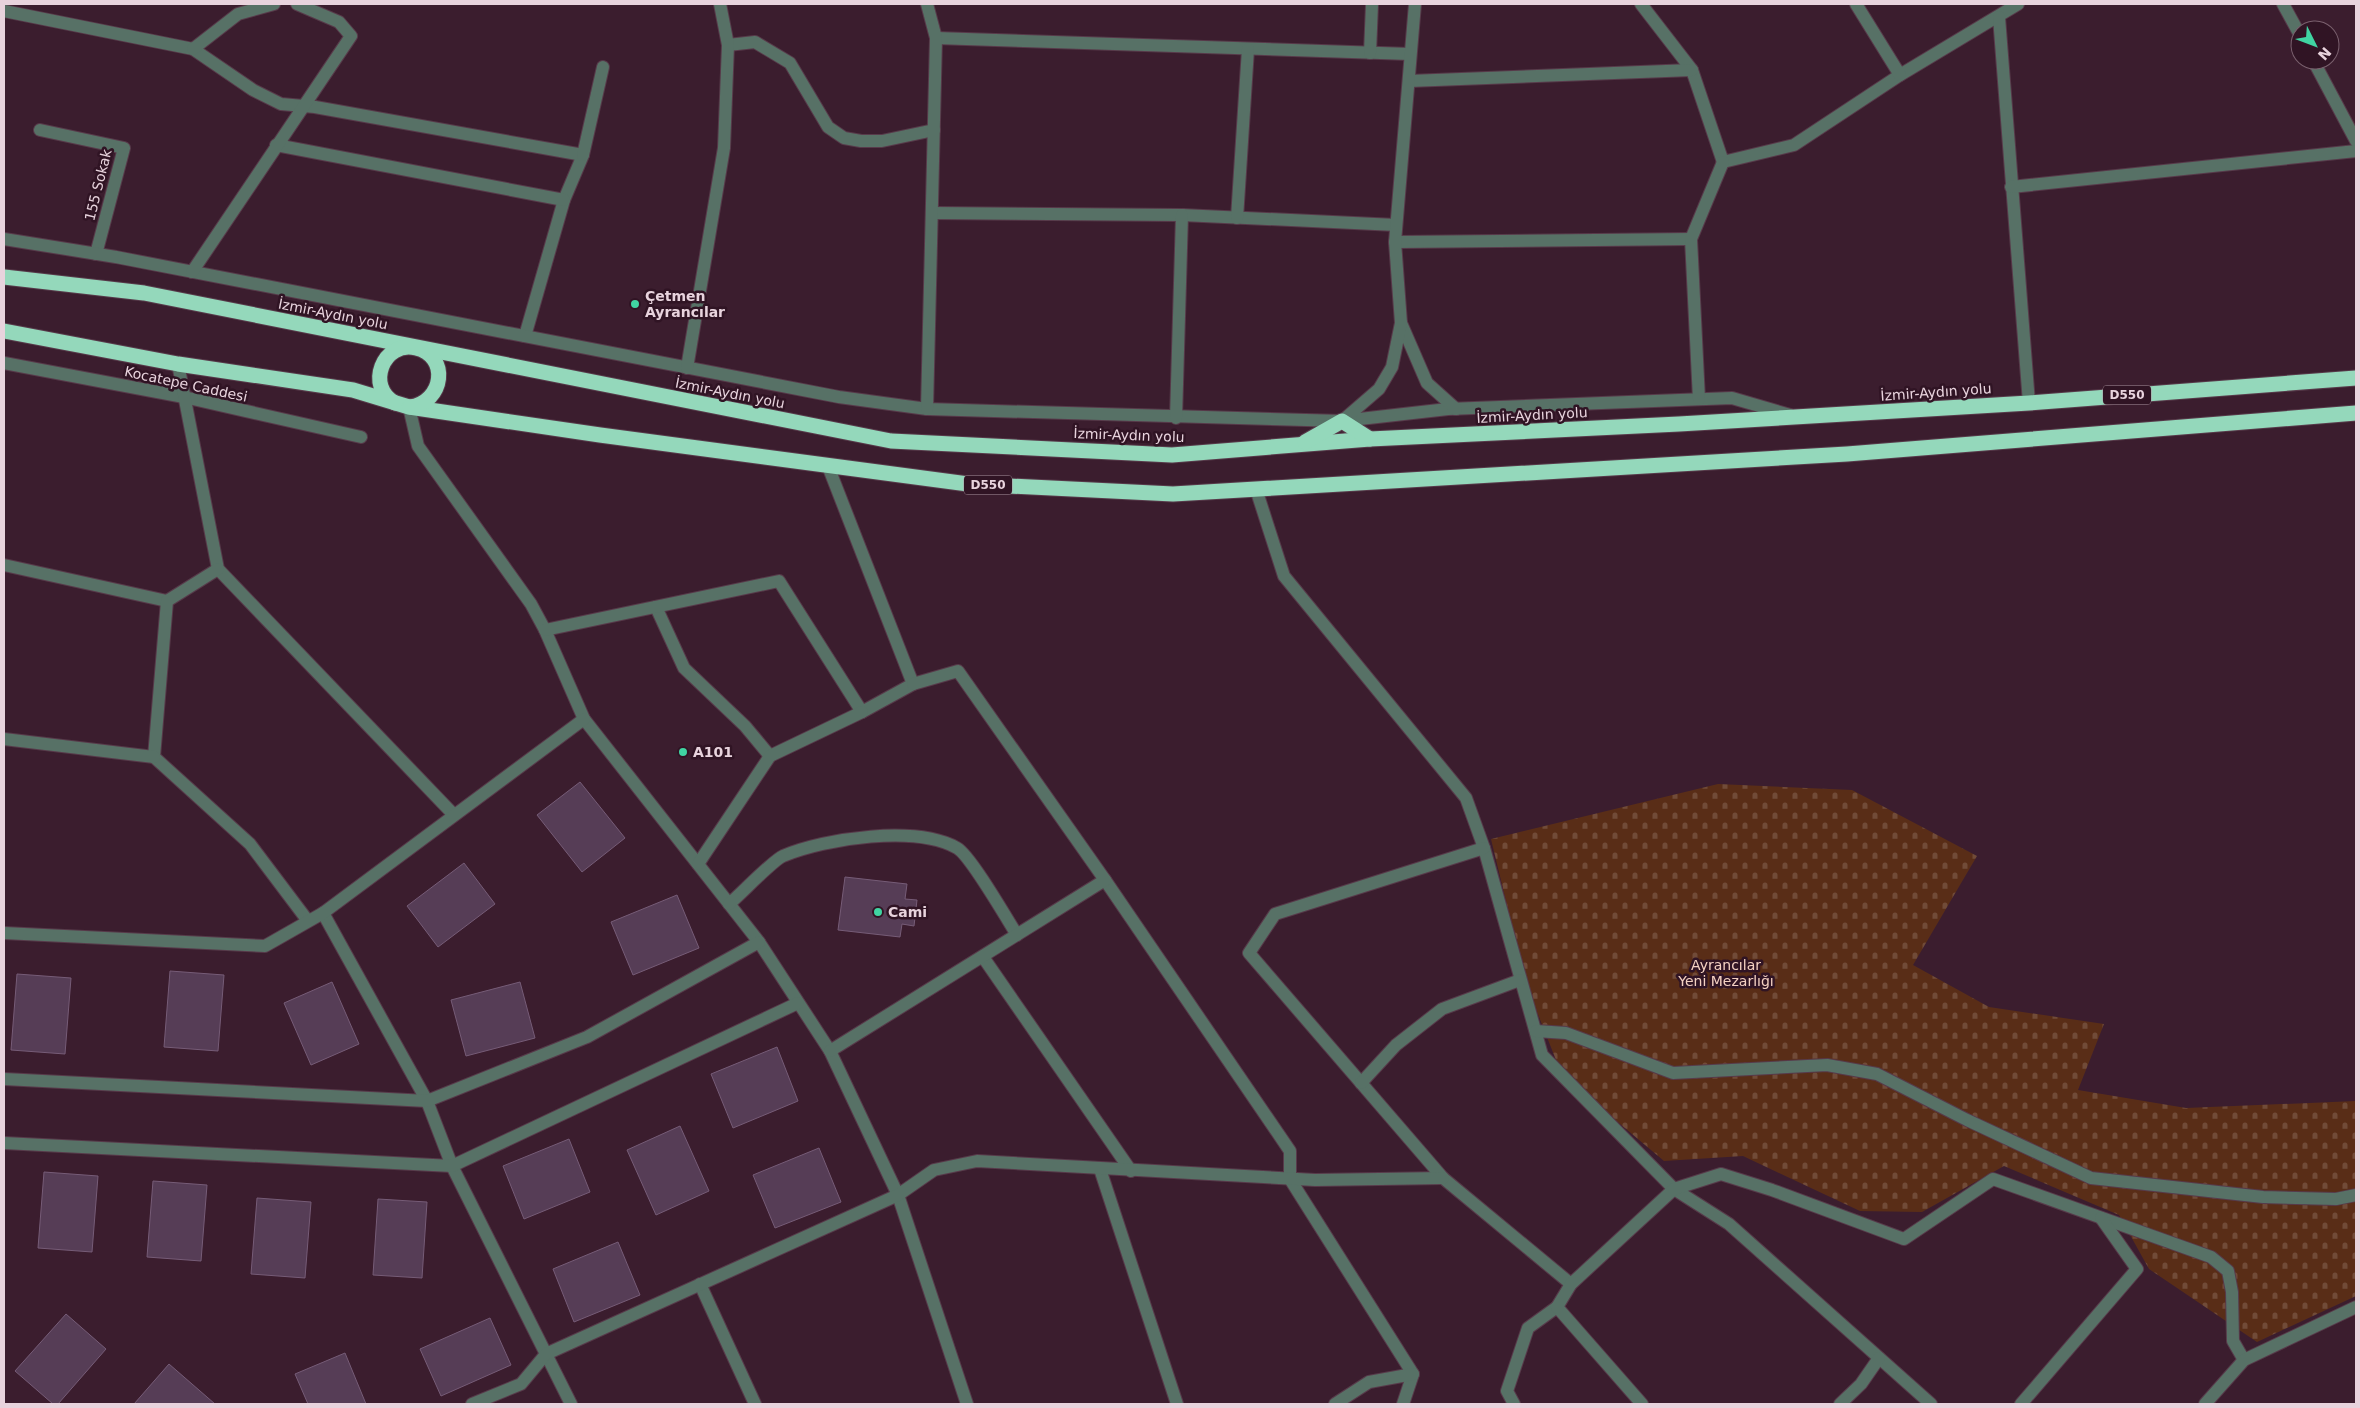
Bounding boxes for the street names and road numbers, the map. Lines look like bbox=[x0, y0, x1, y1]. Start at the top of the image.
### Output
street label: 155 Sokak bbox=[81, 147, 115, 222]
street label: İzmir-Aydın yolu bbox=[277, 295, 389, 332]
street label: Kocatepe Caddesi bbox=[123, 363, 249, 405]
street label: İzmir-Aydın yolu bbox=[674, 374, 786, 411]
street label: İzmir-Aydın yolu bbox=[1880, 379, 1992, 404]
road number: D550 bbox=[2103, 386, 2151, 404]
street label: İzmir-Aydın yolu bbox=[1476, 403, 1588, 426]
street label: İzmir-Aydın yolu bbox=[1073, 424, 1185, 445]
road number: D550 bbox=[964, 476, 1012, 494]

